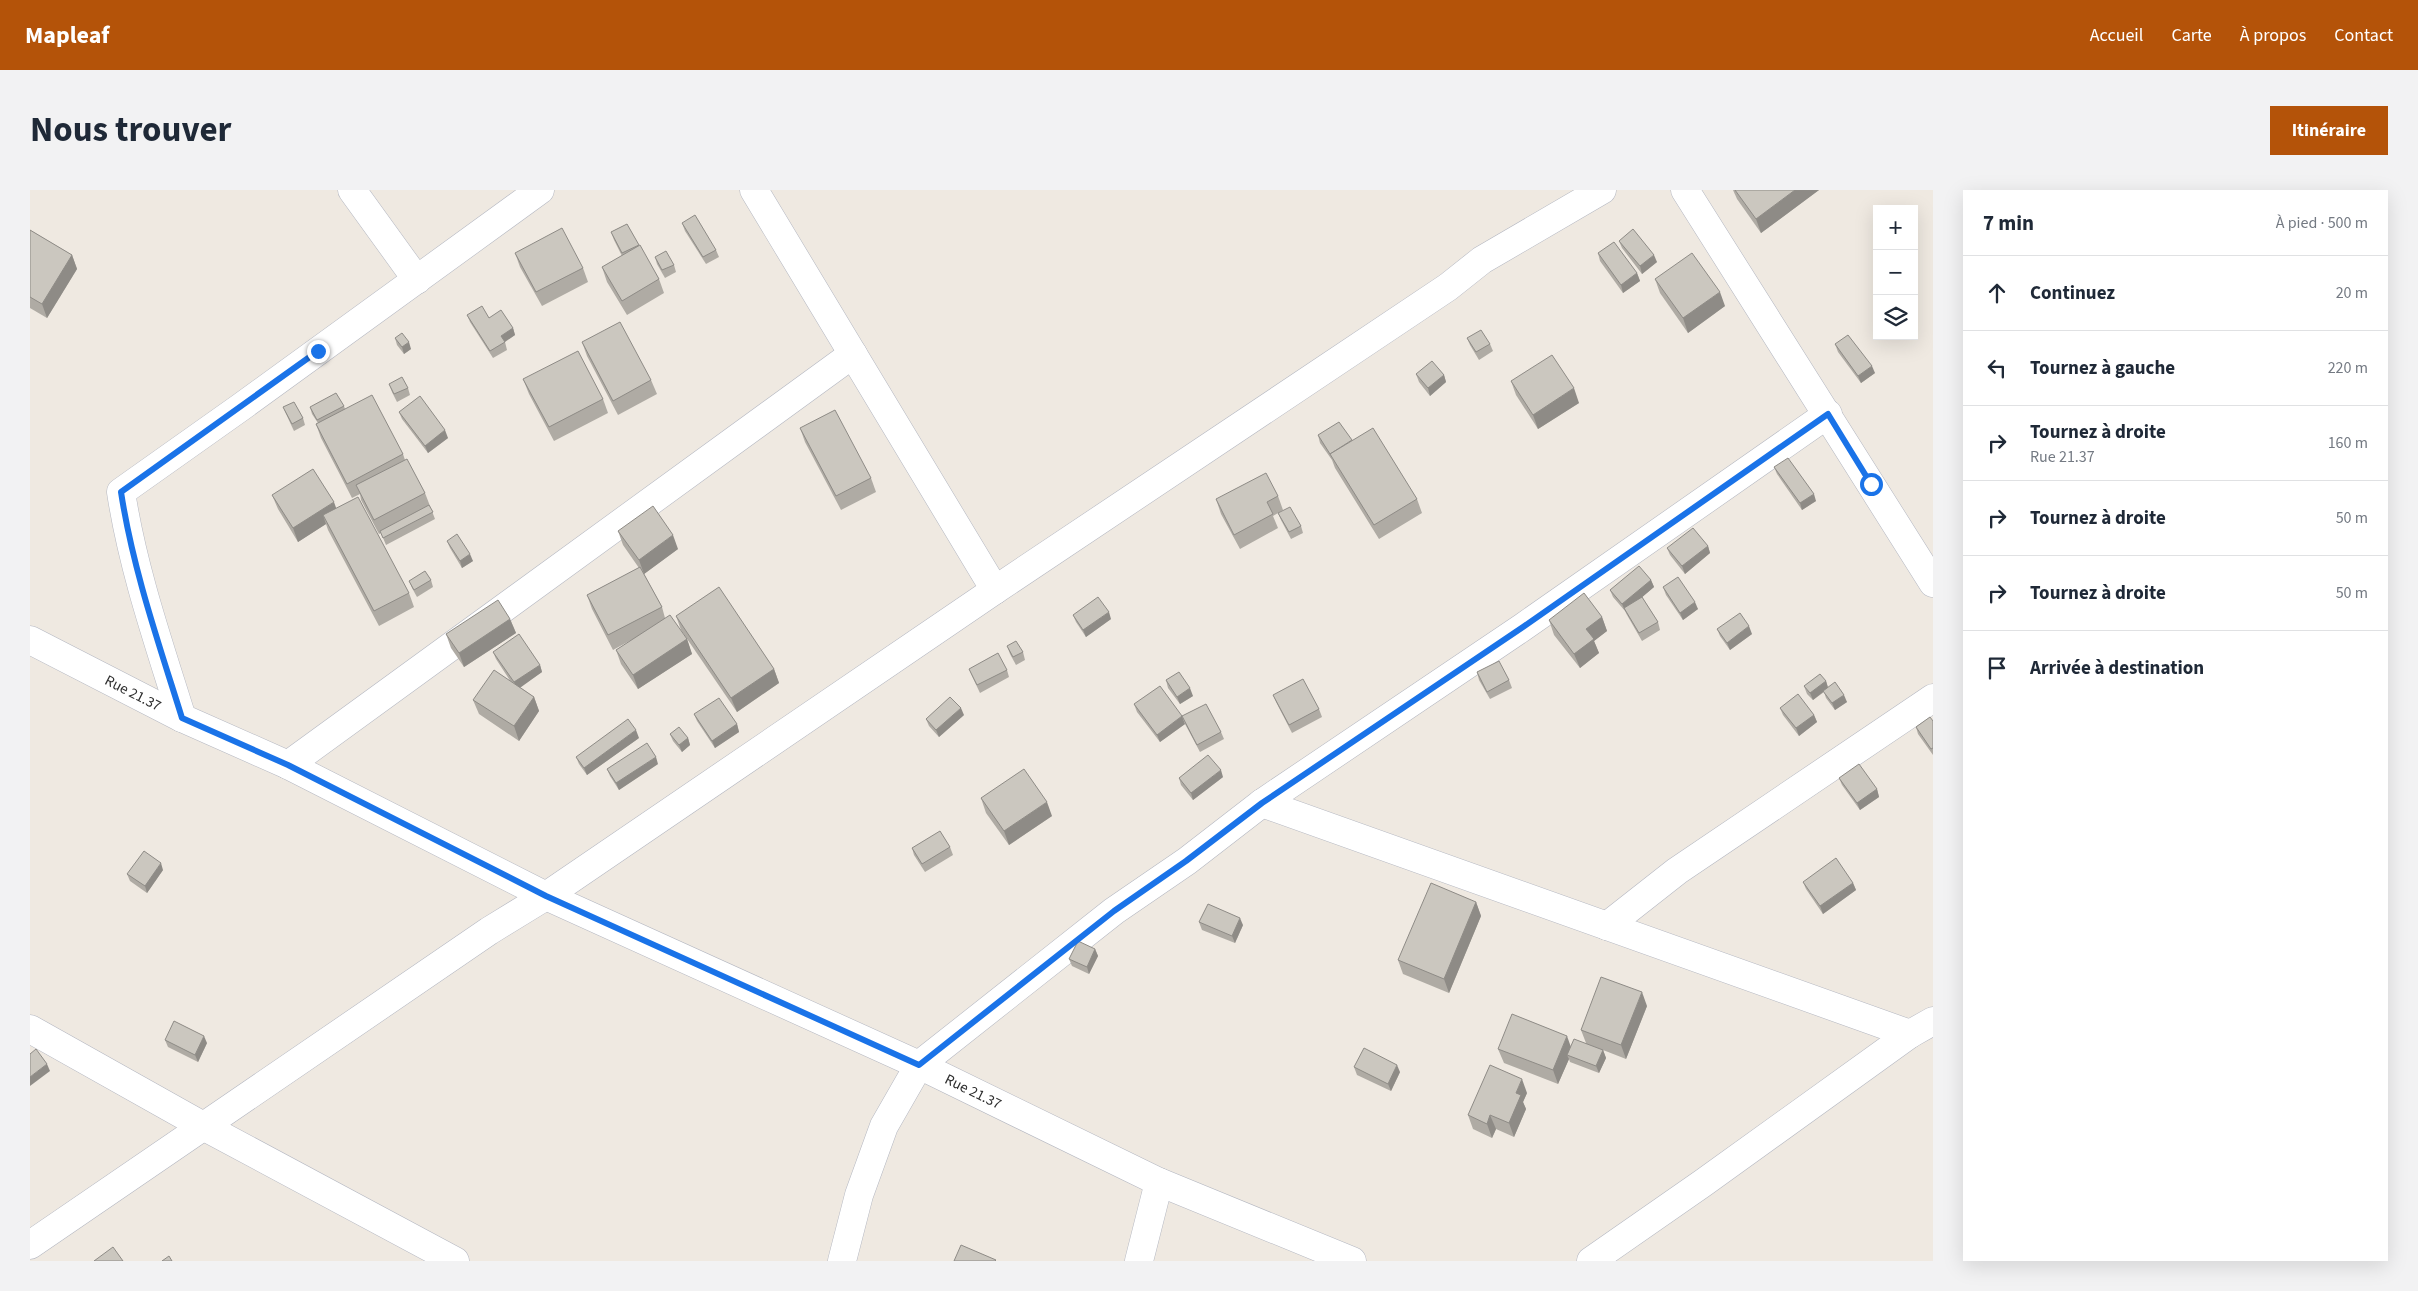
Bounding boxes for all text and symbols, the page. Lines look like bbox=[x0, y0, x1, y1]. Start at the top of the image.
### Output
text: Mapleaf bbox=[25, 18, 110, 53]
text: Accueil bbox=[2090, 23, 2143, 48]
text: Carte bbox=[2171, 23, 2212, 48]
text: À propos bbox=[2240, 23, 2306, 48]
text: Contact bbox=[2334, 23, 2393, 48]
text: Nous trouver bbox=[30, 105, 231, 155]
button: Itinéraire bbox=[2270, 106, 2388, 155]
map controls bbox=[1873, 205, 1918, 340]
button: + bbox=[1873, 205, 1918, 250]
text: 7 min bbox=[1983, 208, 2034, 238]
text: À pied · 500 m bbox=[2276, 212, 2368, 234]
button: − bbox=[1873, 250, 1918, 295]
icon: ahead bbox=[1983, 279, 2011, 307]
text: Continuez bbox=[2030, 280, 2115, 307]
text: 20 m bbox=[2336, 282, 2368, 304]
button: layers bbox=[1873, 295, 1918, 340]
route end bbox=[307, 340, 330, 363]
icon: left bbox=[1983, 354, 2011, 382]
text: Tournez à gauche bbox=[2030, 355, 2175, 382]
text: 220 m bbox=[2328, 357, 2368, 379]
text: Tournez à droite bbox=[2030, 419, 2166, 446]
icon: right bbox=[1983, 429, 2011, 457]
text: 160 m bbox=[2328, 432, 2368, 454]
text: Rue 21.37 bbox=[2030, 446, 2095, 468]
route start bbox=[1860, 473, 1883, 496]
icon: right bbox=[1983, 504, 2011, 532]
text: Tournez à droite bbox=[2030, 505, 2166, 532]
text: 50 m bbox=[2336, 507, 2368, 529]
icon: right bbox=[1983, 579, 2011, 607]
text: Tournez à droite bbox=[2030, 580, 2166, 607]
text: 50 m bbox=[2336, 582, 2368, 604]
icon: arrive bbox=[1983, 654, 2011, 682]
text: Arrivée à destination bbox=[2030, 655, 2204, 682]
street label: Rue 21.37 bbox=[101, 670, 165, 717]
street label: Rue 21.37 bbox=[941, 1069, 1005, 1115]

